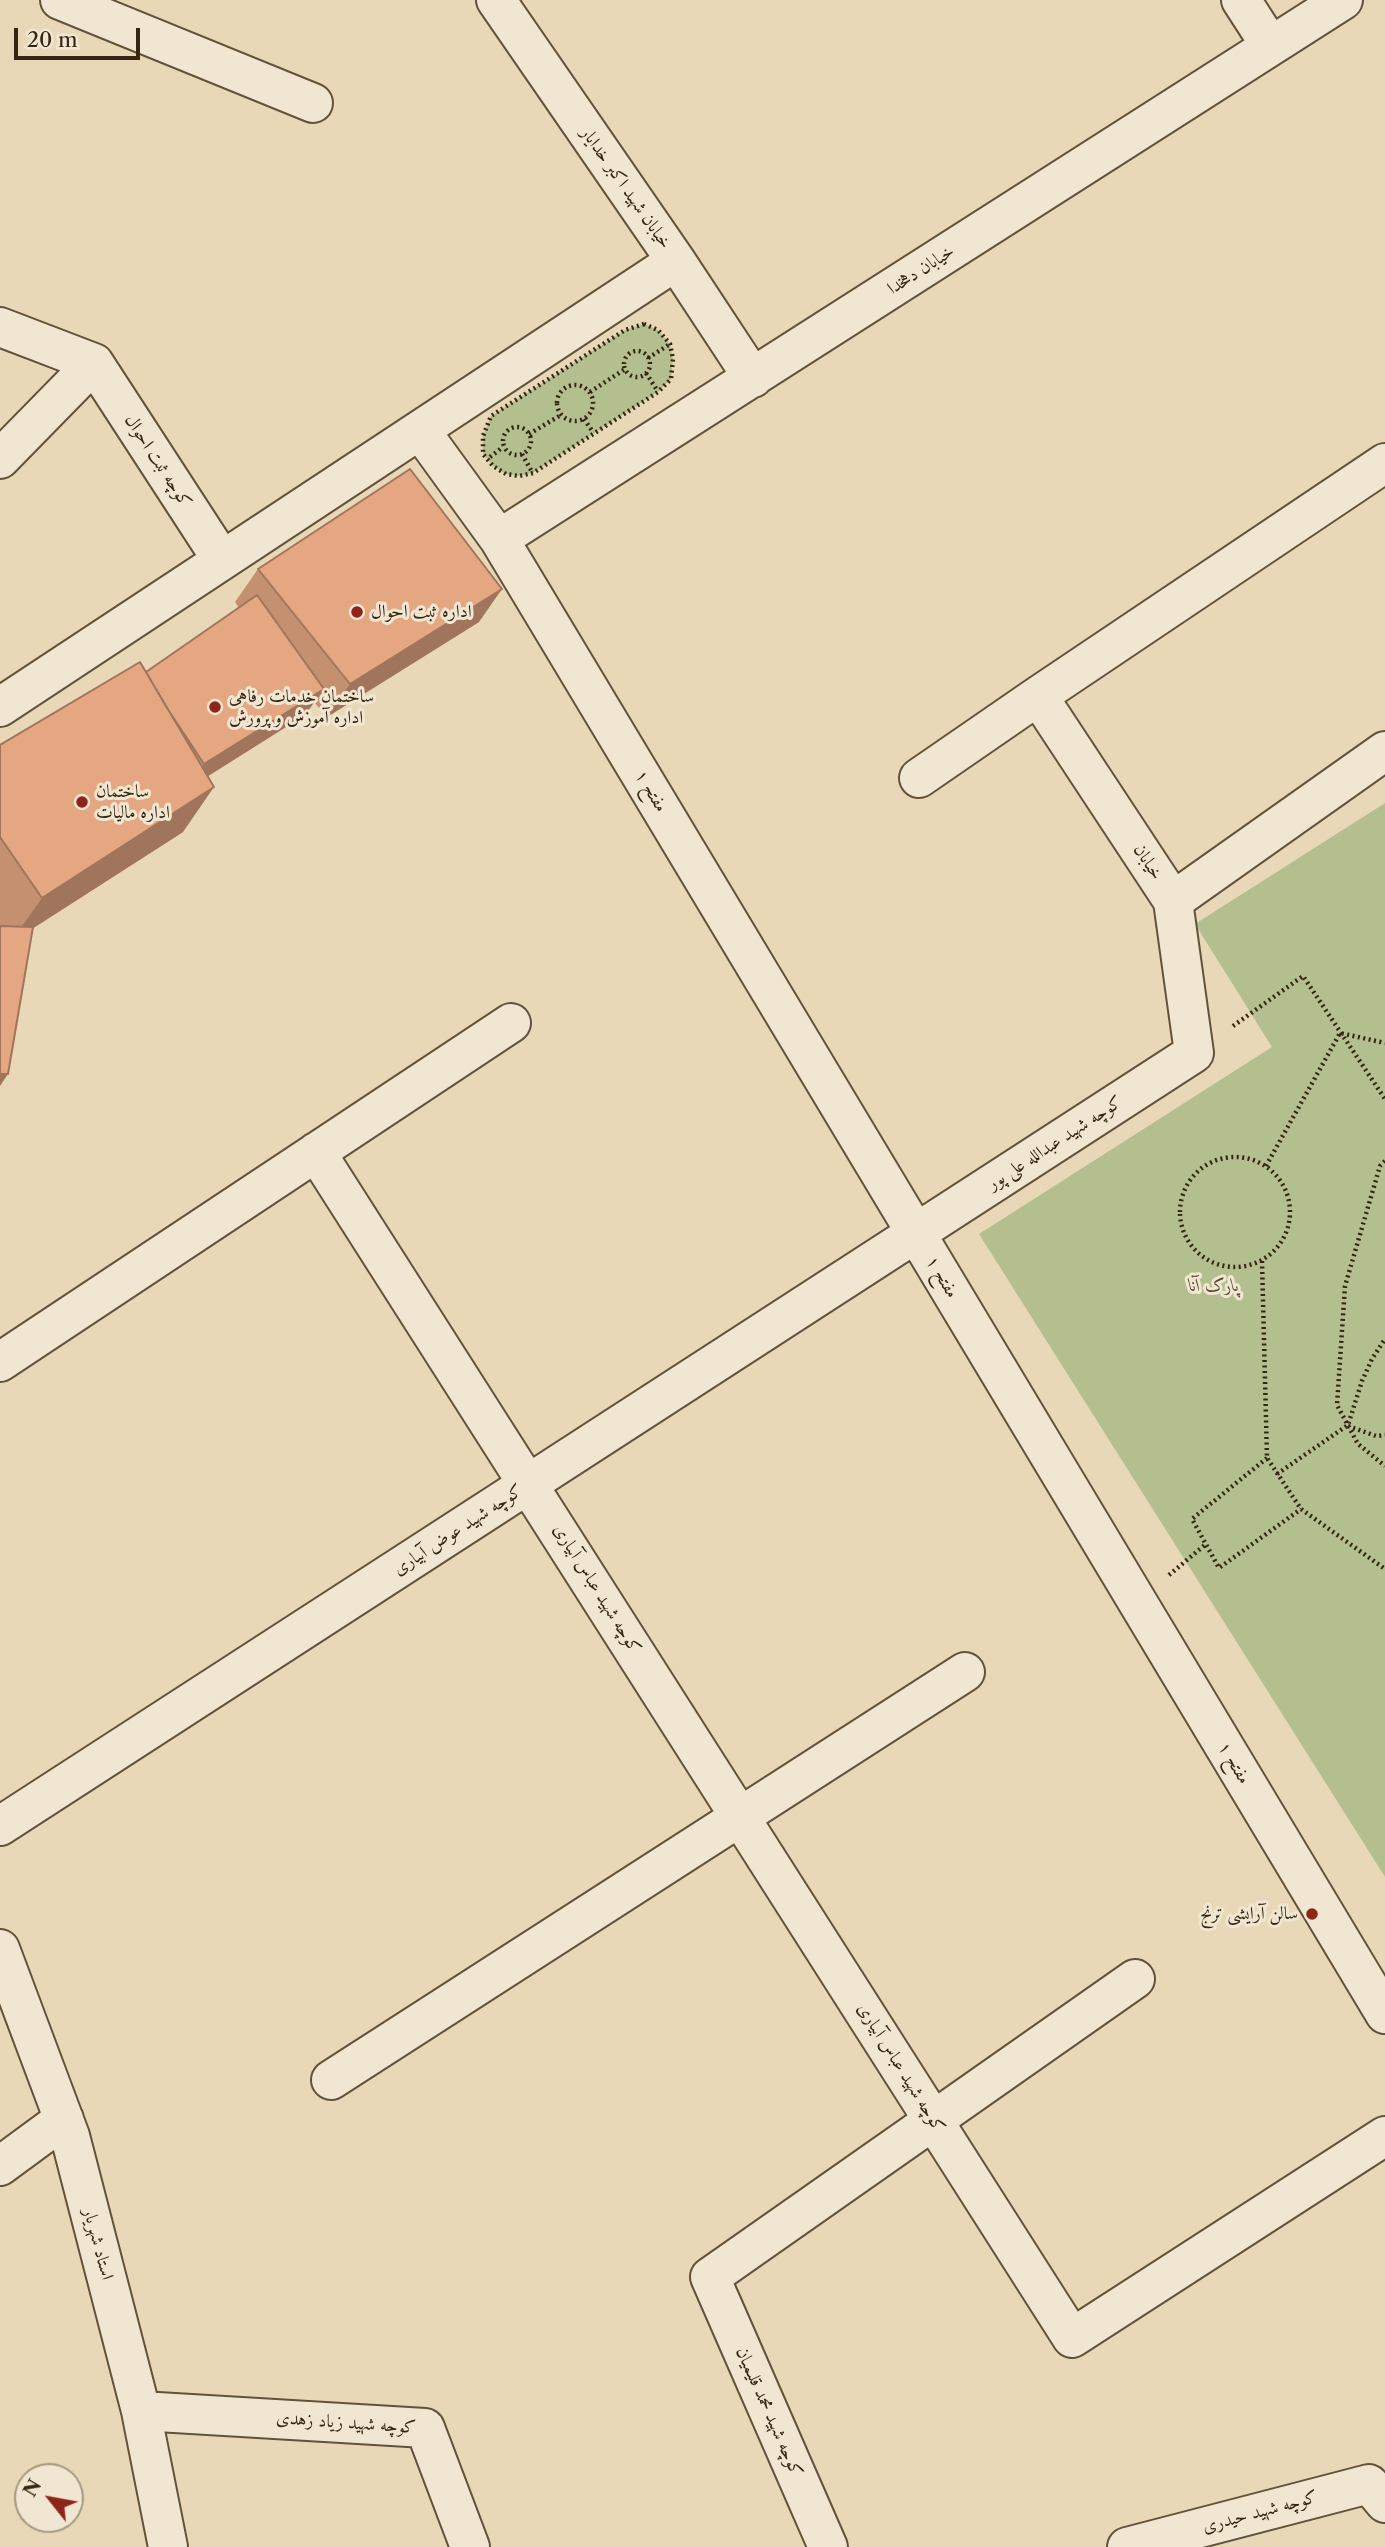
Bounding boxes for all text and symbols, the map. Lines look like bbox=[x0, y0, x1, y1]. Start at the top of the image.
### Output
scale bar bbox=[18, 14, 144, 58]
text: 20 m bbox=[27, 27, 78, 52]
street label: خیابان شهید اکبر خدایار bbox=[576, 123, 676, 253]
street label: خیابان دهخدا bbox=[884, 240, 958, 300]
street label: کوچه ثبت احوال bbox=[120, 410, 196, 512]
place label: اداره ثبت احوال bbox=[371, 601, 472, 623]
marker: اداره ثبت احوال bbox=[349, 604, 365, 620]
place label: ساختمان خدمات رفاهی اداره آموزش و پرورش bbox=[229, 686, 374, 728]
marker: ساختمان خدمات رفاهی اداره آموزش و پرورش bbox=[207, 699, 223, 715]
street label: مفتح ۱ bbox=[630, 766, 672, 816]
place label: ساختمان اداره مالیات bbox=[96, 781, 170, 824]
marker: ساختمان اداره مالیات bbox=[74, 794, 90, 810]
street label: خیابان bbox=[1129, 840, 1167, 884]
street label: کوچه شهید عبدالله علی پور bbox=[983, 1091, 1127, 1195]
street label: مفتح ۱ bbox=[921, 1252, 963, 1302]
park label: پارک آنا bbox=[1189, 1275, 1239, 1297]
street label: کوچه شهید عوض آبیاری bbox=[389, 1480, 527, 1580]
street label: کوچه شهید عباس آبیاری bbox=[548, 1520, 646, 1658]
street label: مفتح ۱ bbox=[1213, 1738, 1255, 1788]
place label: سالن آرایشی ترنج bbox=[1200, 1903, 1298, 1925]
marker: سالن آرایشی ترنج bbox=[1304, 1906, 1320, 1922]
street label: کوچه شهید عباس آبیاری bbox=[852, 1999, 950, 2137]
street label: استاد شهریار bbox=[78, 2206, 118, 2282]
street label: کوچه شهید محمد قلیمیان bbox=[731, 2344, 807, 2480]
street label: کوچه شهید زیاد زهدی bbox=[275, 2407, 417, 2439]
north arrow bbox=[14, 2463, 84, 2533]
text: N bbox=[18, 2475, 46, 2501]
street label: کوچه شهید حیدری bbox=[1200, 2486, 1320, 2538]

